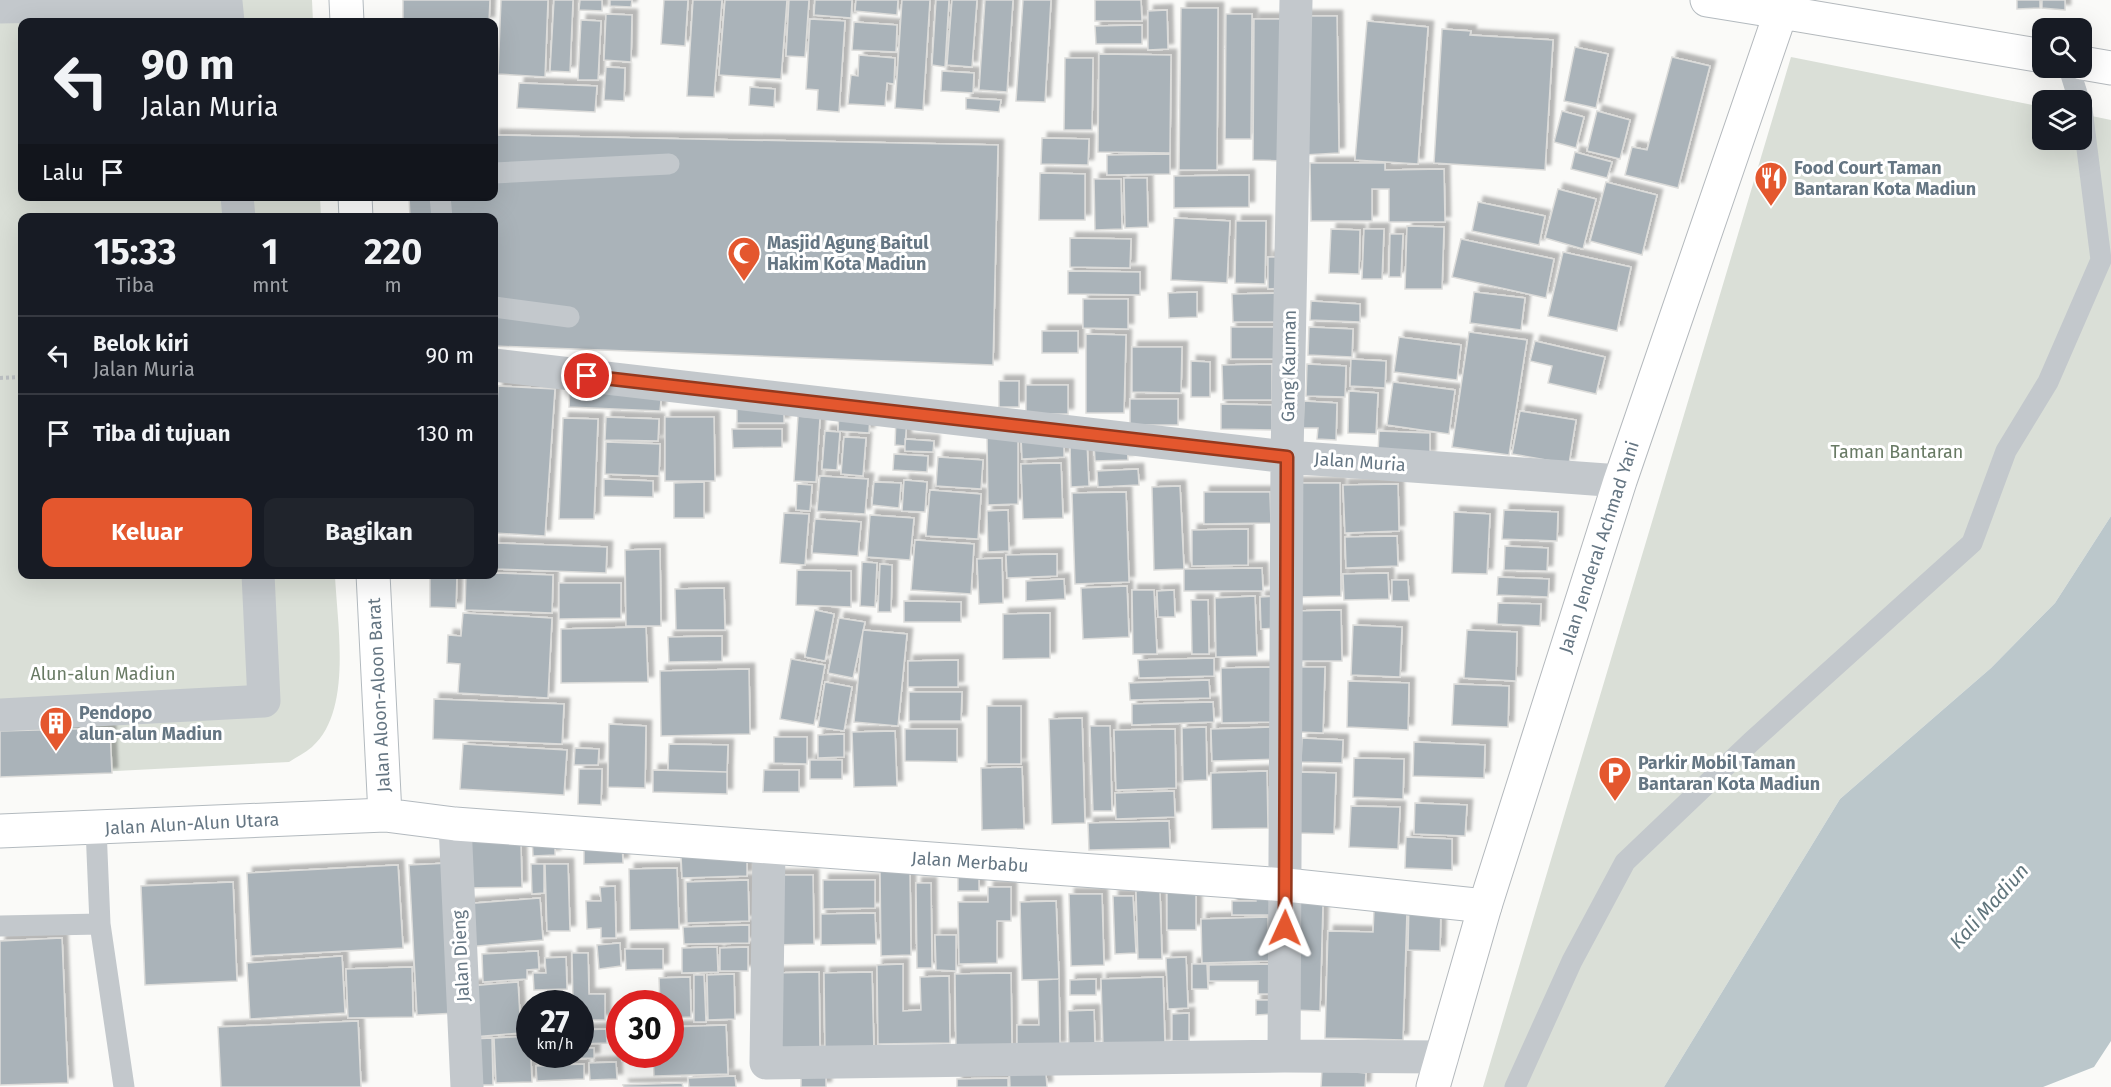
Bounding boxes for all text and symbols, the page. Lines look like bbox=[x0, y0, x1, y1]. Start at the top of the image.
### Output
map controls bbox=[2032, 18, 2092, 150]
button: search bbox=[2032, 18, 2092, 78]
text: 90 m bbox=[141, 40, 235, 90]
icon: left bbox=[42, 42, 120, 120]
button: layers bbox=[2032, 90, 2092, 150]
text: Jalan Muria bbox=[141, 91, 279, 123]
icon: arrive bbox=[96, 156, 129, 189]
place label: Food Court Taman Bantaran Kota Madiun bbox=[1794, 157, 1976, 200]
text: Lalu bbox=[42, 159, 84, 186]
restaurant icon: Food Court Taman Bantaran Kota Madiun bbox=[1753, 160, 1789, 207]
text: 15:33 bbox=[94, 230, 176, 274]
text: 1 bbox=[262, 230, 279, 274]
text: 220 bbox=[364, 230, 422, 274]
place label: Masjid Agung Baitul Hakim Kota Madiun bbox=[767, 232, 929, 275]
mosque icon: Masjid Agung Baitul Hakim Kota Madiun bbox=[726, 235, 762, 282]
text: Tiba bbox=[116, 273, 154, 297]
text: mnt bbox=[252, 273, 288, 297]
text: m bbox=[385, 273, 402, 297]
street label: Gang Kauman bbox=[1277, 310, 1301, 422]
text: Belok kiri bbox=[93, 330, 189, 357]
icon: left bbox=[42, 339, 75, 372]
text: 90 m bbox=[425, 342, 474, 369]
pin bbox=[561, 350, 612, 401]
text: Jalan Muria bbox=[93, 357, 195, 381]
icon: arrive bbox=[570, 359, 603, 392]
icon: arrive bbox=[42, 417, 75, 450]
text: Tiba di tujuan bbox=[93, 420, 230, 447]
text: 130 m bbox=[417, 420, 474, 447]
street label: Jalan Jenderal Achmad Yani bbox=[1554, 438, 1644, 656]
park label: Taman Bantaran bbox=[1831, 441, 1963, 463]
street label: Jalan Muria bbox=[1313, 448, 1407, 476]
button: Keluar bbox=[42, 498, 252, 567]
button: Bagikan bbox=[264, 498, 474, 567]
street label: Jalan Aloon-Aloon Barat bbox=[363, 597, 395, 793]
park label: Alun-alun Madiun bbox=[31, 663, 175, 685]
place label: Pendopo alun-alun Madiun bbox=[79, 702, 222, 745]
building icon: Pendopo alun-alun Madiun bbox=[38, 705, 74, 752]
place label: Parkir Mobil Taman Bantaran Kota Madiun bbox=[1638, 752, 1820, 795]
parking icon: Parkir Mobil Taman Bantaran Kota Madiun bbox=[1597, 755, 1633, 802]
street label: Jalan Alun-Alun Utara bbox=[104, 808, 280, 840]
street label: Jalan Merbabu bbox=[911, 847, 1029, 877]
water label: Kali Madiun bbox=[1944, 858, 2034, 954]
position arrow bbox=[1253, 896, 1317, 960]
street label: Jalan Dieng bbox=[448, 909, 474, 1002]
speed limit sign: 30 bbox=[606, 990, 684, 1068]
text: 27 bbox=[540, 1004, 570, 1040]
text: km/h bbox=[536, 1035, 574, 1053]

